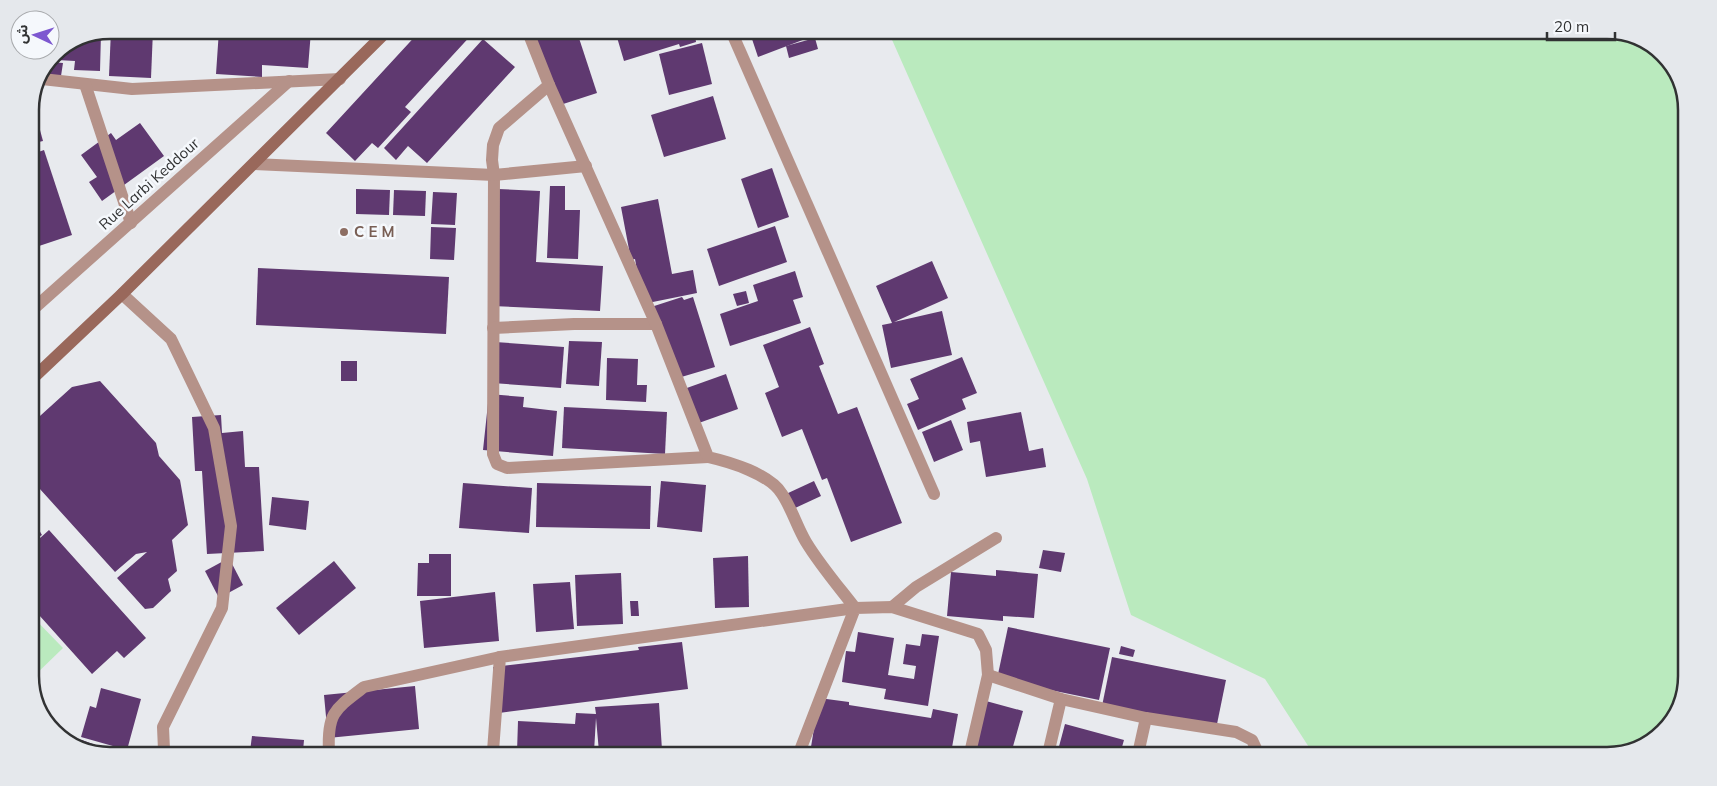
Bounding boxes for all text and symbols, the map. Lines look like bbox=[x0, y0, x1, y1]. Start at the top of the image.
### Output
north arrow bbox=[10, 10, 60, 60]
scale bar bbox=[1547, 10, 1614, 42]
text: 20 m bbox=[1554, 17, 1589, 36]
text: ش bbox=[12, 24, 32, 44]
street label: Rue Larbi Keddour bbox=[95, 133, 203, 234]
place label: C E M bbox=[354, 222, 394, 241]
marker: C E M bbox=[338, 226, 350, 238]

